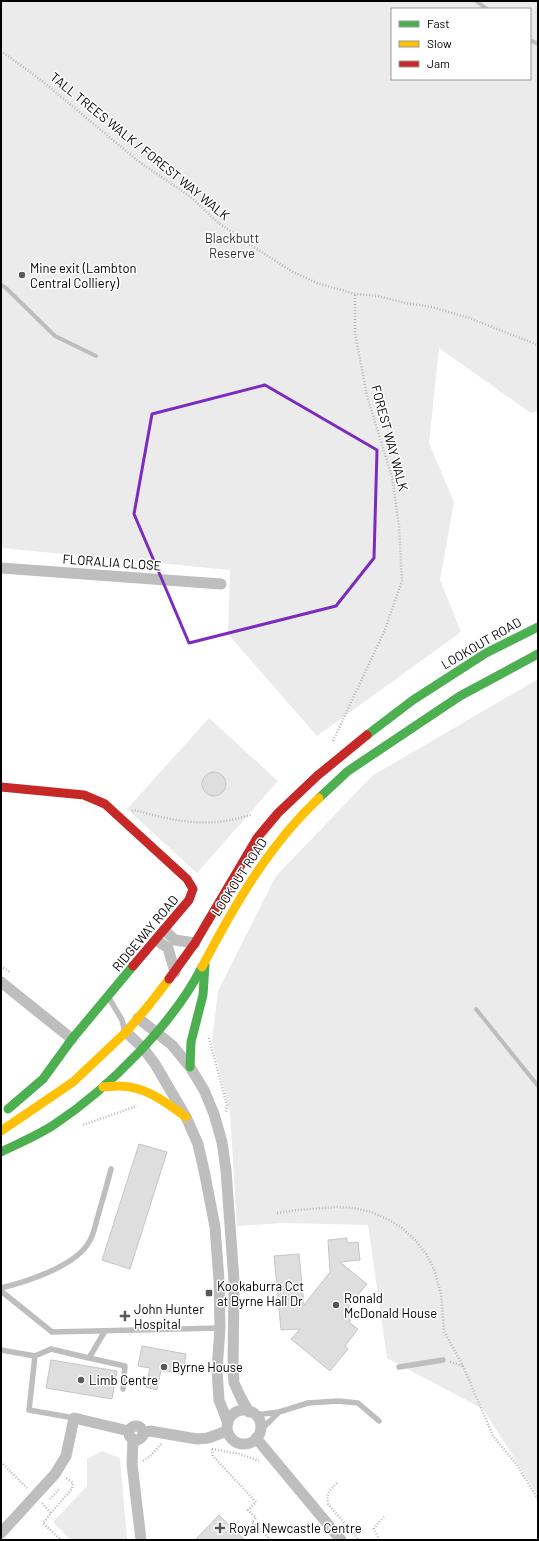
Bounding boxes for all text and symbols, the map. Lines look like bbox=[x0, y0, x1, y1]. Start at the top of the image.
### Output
legend bbox=[391, 8, 531, 80]
text: Fast bbox=[427, 16, 450, 30]
text: Slow bbox=[427, 36, 452, 50]
text: Jam bbox=[427, 56, 450, 70]
street label: TALL TREES WALK / FOREST WAY WALK bbox=[47, 69, 233, 223]
park label: Blackbutt Reserve bbox=[205, 230, 259, 261]
place label: Mine exit (Lambton Central Colliery) bbox=[30, 260, 137, 291]
marker: Mine exit (Lambton Central Colliery) bbox=[17, 270, 27, 280]
street label: FOREST WAY WALK bbox=[368, 383, 412, 493]
street label: FLORALIA CLOSE bbox=[62, 551, 162, 573]
street label: LOOKOUT ROAD bbox=[438, 614, 524, 672]
street label: LOOKOUT ROAD bbox=[208, 835, 270, 919]
street label: RIDGEWAY ROAD bbox=[109, 892, 181, 974]
place label: Kookaburra Cct at Byrne Hall Dr bbox=[217, 1278, 304, 1309]
marker: Kookaburra Cct at Byrne Hall Dr bbox=[204, 1288, 214, 1298]
place label: Ronald McDonald House bbox=[344, 1290, 437, 1321]
marker: Ronald McDonald House bbox=[331, 1300, 341, 1310]
place label: John Hunter Hospital bbox=[134, 1301, 204, 1332]
marker: John Hunter Hospital bbox=[119, 1310, 131, 1322]
place label: Byrne House bbox=[172, 1359, 243, 1375]
marker: Byrne House bbox=[159, 1362, 169, 1372]
place label: Limb Centre bbox=[89, 1372, 158, 1388]
marker: Limb Centre bbox=[76, 1375, 86, 1385]
place label: Royal Newcastle Centre bbox=[229, 1520, 362, 1536]
marker: Royal Newcastle Centre bbox=[214, 1522, 226, 1534]

